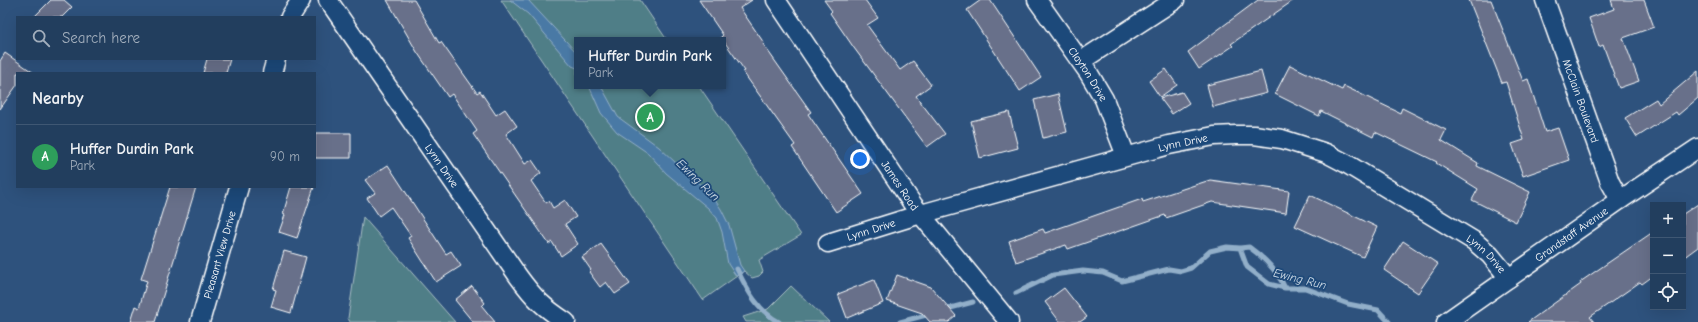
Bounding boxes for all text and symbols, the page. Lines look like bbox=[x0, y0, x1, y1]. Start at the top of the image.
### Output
search box bbox=[16, 16, 316, 60]
icon: search bbox=[30, 27, 52, 49]
text: Search here bbox=[62, 29, 140, 47]
popup bbox=[574, 37, 726, 89]
street label: Clayton Drive bbox=[1066, 44, 1111, 104]
text: Huffer Durdin Park bbox=[588, 47, 712, 65]
street label: McClain Boulevard bbox=[1560, 57, 1602, 144]
text: Park bbox=[588, 65, 613, 80]
text: Nearby bbox=[32, 89, 83, 108]
pin: A bbox=[637, 102, 663, 132]
street label: Lynn Drive bbox=[1157, 131, 1209, 154]
text: Huffer Durdin Park bbox=[70, 140, 194, 158]
street label: Lynn Drive bbox=[422, 141, 462, 190]
text: A bbox=[41, 149, 49, 164]
text: 90 m bbox=[270, 149, 300, 164]
your location bbox=[850, 149, 870, 169]
water label: Ewing Run bbox=[674, 156, 723, 204]
text: Park bbox=[70, 158, 95, 173]
street label: James Road bbox=[879, 158, 922, 213]
map controls bbox=[1650, 202, 1686, 310]
button: + bbox=[1650, 202, 1686, 238]
street label: Grandstaff Avenue bbox=[1532, 204, 1611, 264]
street label: Pleasant View Drive bbox=[201, 209, 238, 300]
street label: Lynn Drive bbox=[845, 216, 897, 243]
street label: Lynn Drive bbox=[1464, 232, 1509, 276]
button: − bbox=[1650, 238, 1686, 274]
water label: Ewing Run bbox=[1272, 266, 1328, 292]
button: locate bbox=[1650, 274, 1686, 310]

